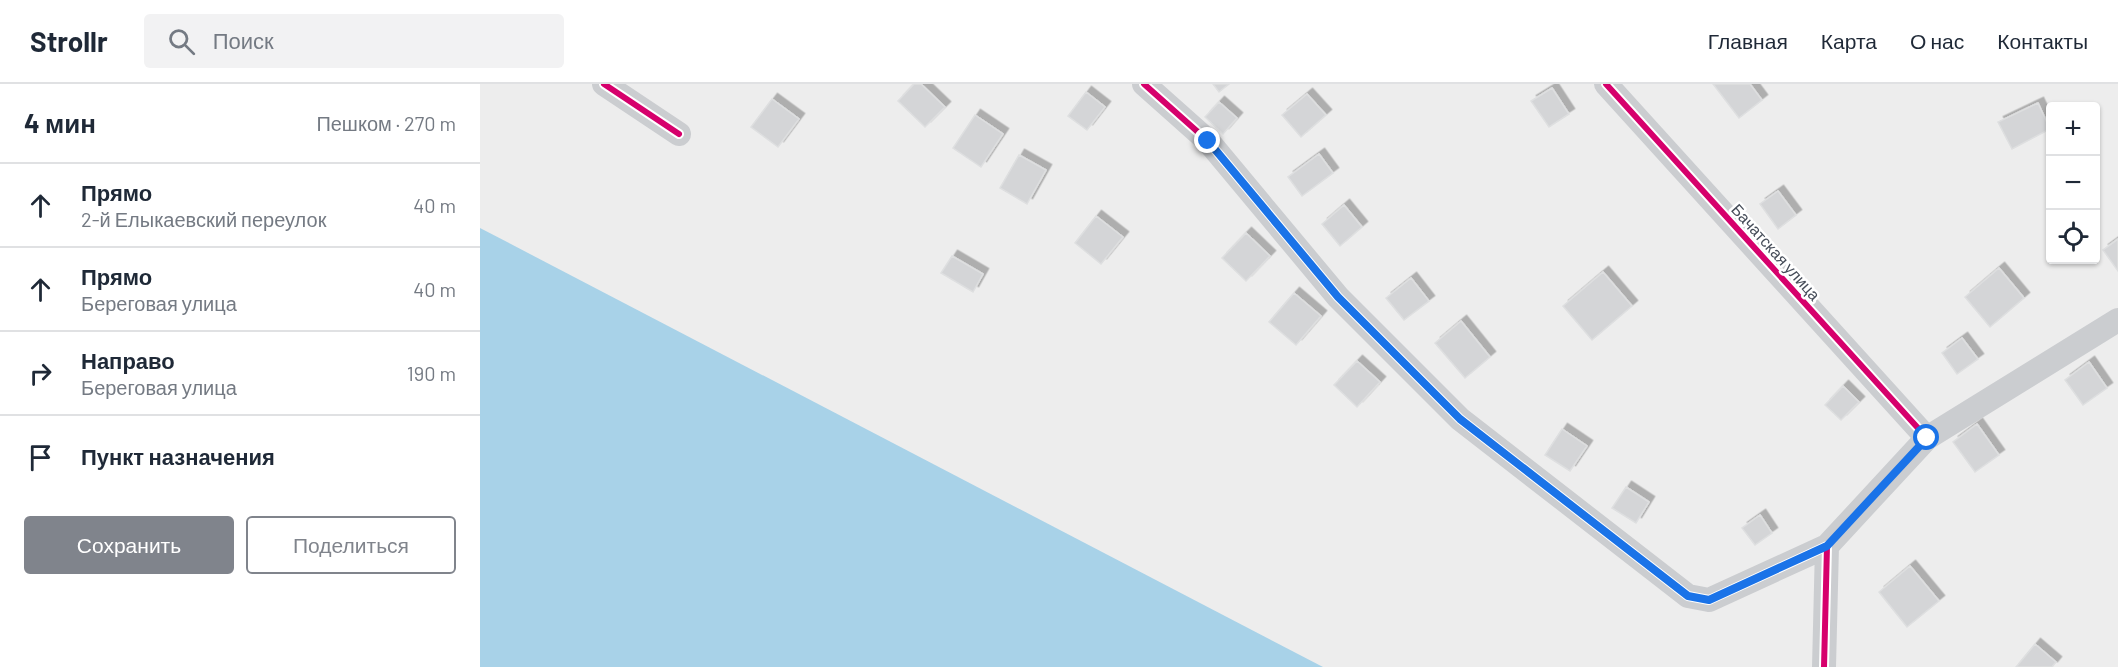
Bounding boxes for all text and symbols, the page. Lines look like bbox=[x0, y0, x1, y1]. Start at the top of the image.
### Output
search box bbox=[144, 14, 564, 68]
text: Strollr bbox=[30, 24, 108, 58]
icon: search bbox=[165, 25, 198, 58]
text: Поиск bbox=[213, 27, 274, 53]
text: Главная bbox=[1708, 28, 1788, 53]
text: Карта bbox=[1821, 28, 1877, 53]
text: О нас bbox=[1910, 28, 1964, 53]
text: Контакты bbox=[1997, 28, 2088, 53]
map controls bbox=[2046, 102, 2100, 264]
button: + bbox=[2046, 102, 2100, 156]
text: 4 мин bbox=[24, 107, 96, 138]
text: Пешком · 270 m bbox=[316, 111, 456, 135]
route end bbox=[1194, 127, 1220, 153]
button: − bbox=[2046, 156, 2100, 210]
text: Прямо bbox=[81, 179, 152, 205]
icon: ahead bbox=[24, 189, 57, 222]
text: 40 m bbox=[413, 193, 456, 217]
street label: Бачатская улица bbox=[1728, 200, 1825, 304]
text: 2-й Елыкаевский переулок bbox=[81, 207, 326, 231]
button: locate bbox=[2046, 210, 2100, 264]
text: Прямо bbox=[81, 263, 152, 289]
icon: ahead bbox=[24, 273, 57, 306]
text: 40 m bbox=[413, 277, 456, 301]
text: Береговая улица bbox=[81, 291, 237, 315]
text: Направо bbox=[81, 347, 175, 373]
icon: right bbox=[24, 357, 57, 390]
text: 190 m bbox=[407, 361, 456, 385]
text: Береговая улица bbox=[81, 375, 237, 399]
route start bbox=[1913, 424, 1939, 450]
icon: arrive bbox=[24, 441, 57, 474]
text: Пункт назначения bbox=[81, 443, 275, 469]
button: Сохранить bbox=[24, 516, 234, 574]
button: Поделиться bbox=[246, 516, 456, 574]

